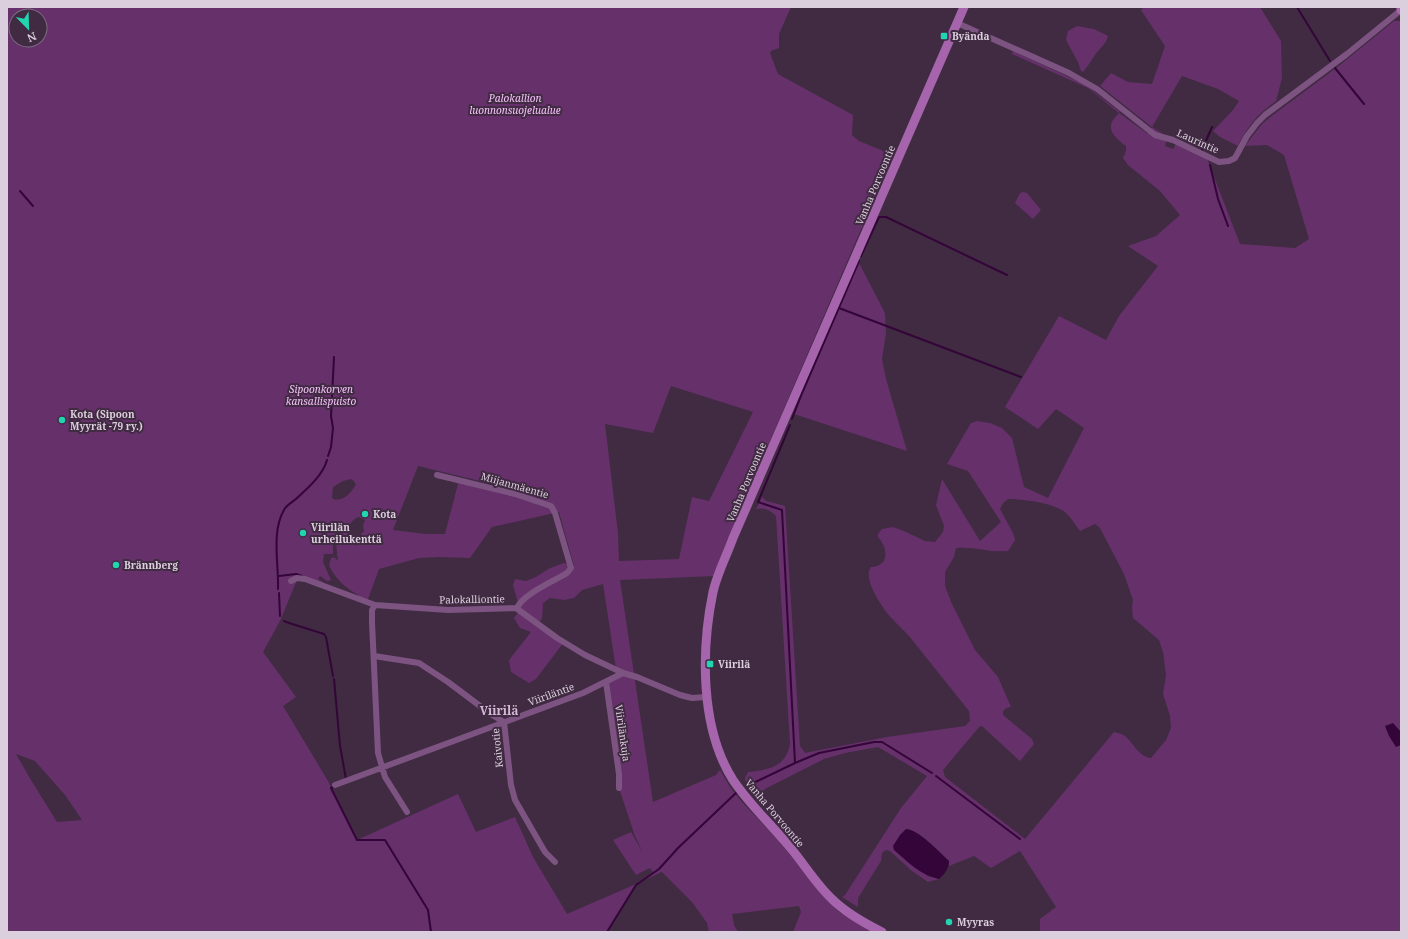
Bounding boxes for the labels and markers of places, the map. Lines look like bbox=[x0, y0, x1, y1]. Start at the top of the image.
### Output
place label: Byända bbox=[952, 29, 989, 43]
marker: Byända bbox=[939, 31, 949, 41]
place label: Kota (Sipoon Myyrät -79 ry.) bbox=[70, 407, 143, 433]
marker: Kota (Sipoon Myyrät -79 ry.) bbox=[57, 415, 67, 425]
place label: Kota bbox=[373, 507, 396, 521]
marker: Kota bbox=[360, 509, 370, 519]
place label: Viirilän urheilukenttä bbox=[311, 520, 382, 546]
marker: Viirilän urheilukenttä bbox=[298, 528, 308, 538]
place label: Brännberg bbox=[124, 558, 179, 572]
marker: Brännberg bbox=[111, 560, 121, 570]
place label: Viirilä bbox=[718, 657, 750, 671]
marker: Viirilä bbox=[705, 659, 715, 669]
place label: Myyras bbox=[957, 915, 994, 929]
marker: Myyras bbox=[944, 917, 954, 927]

